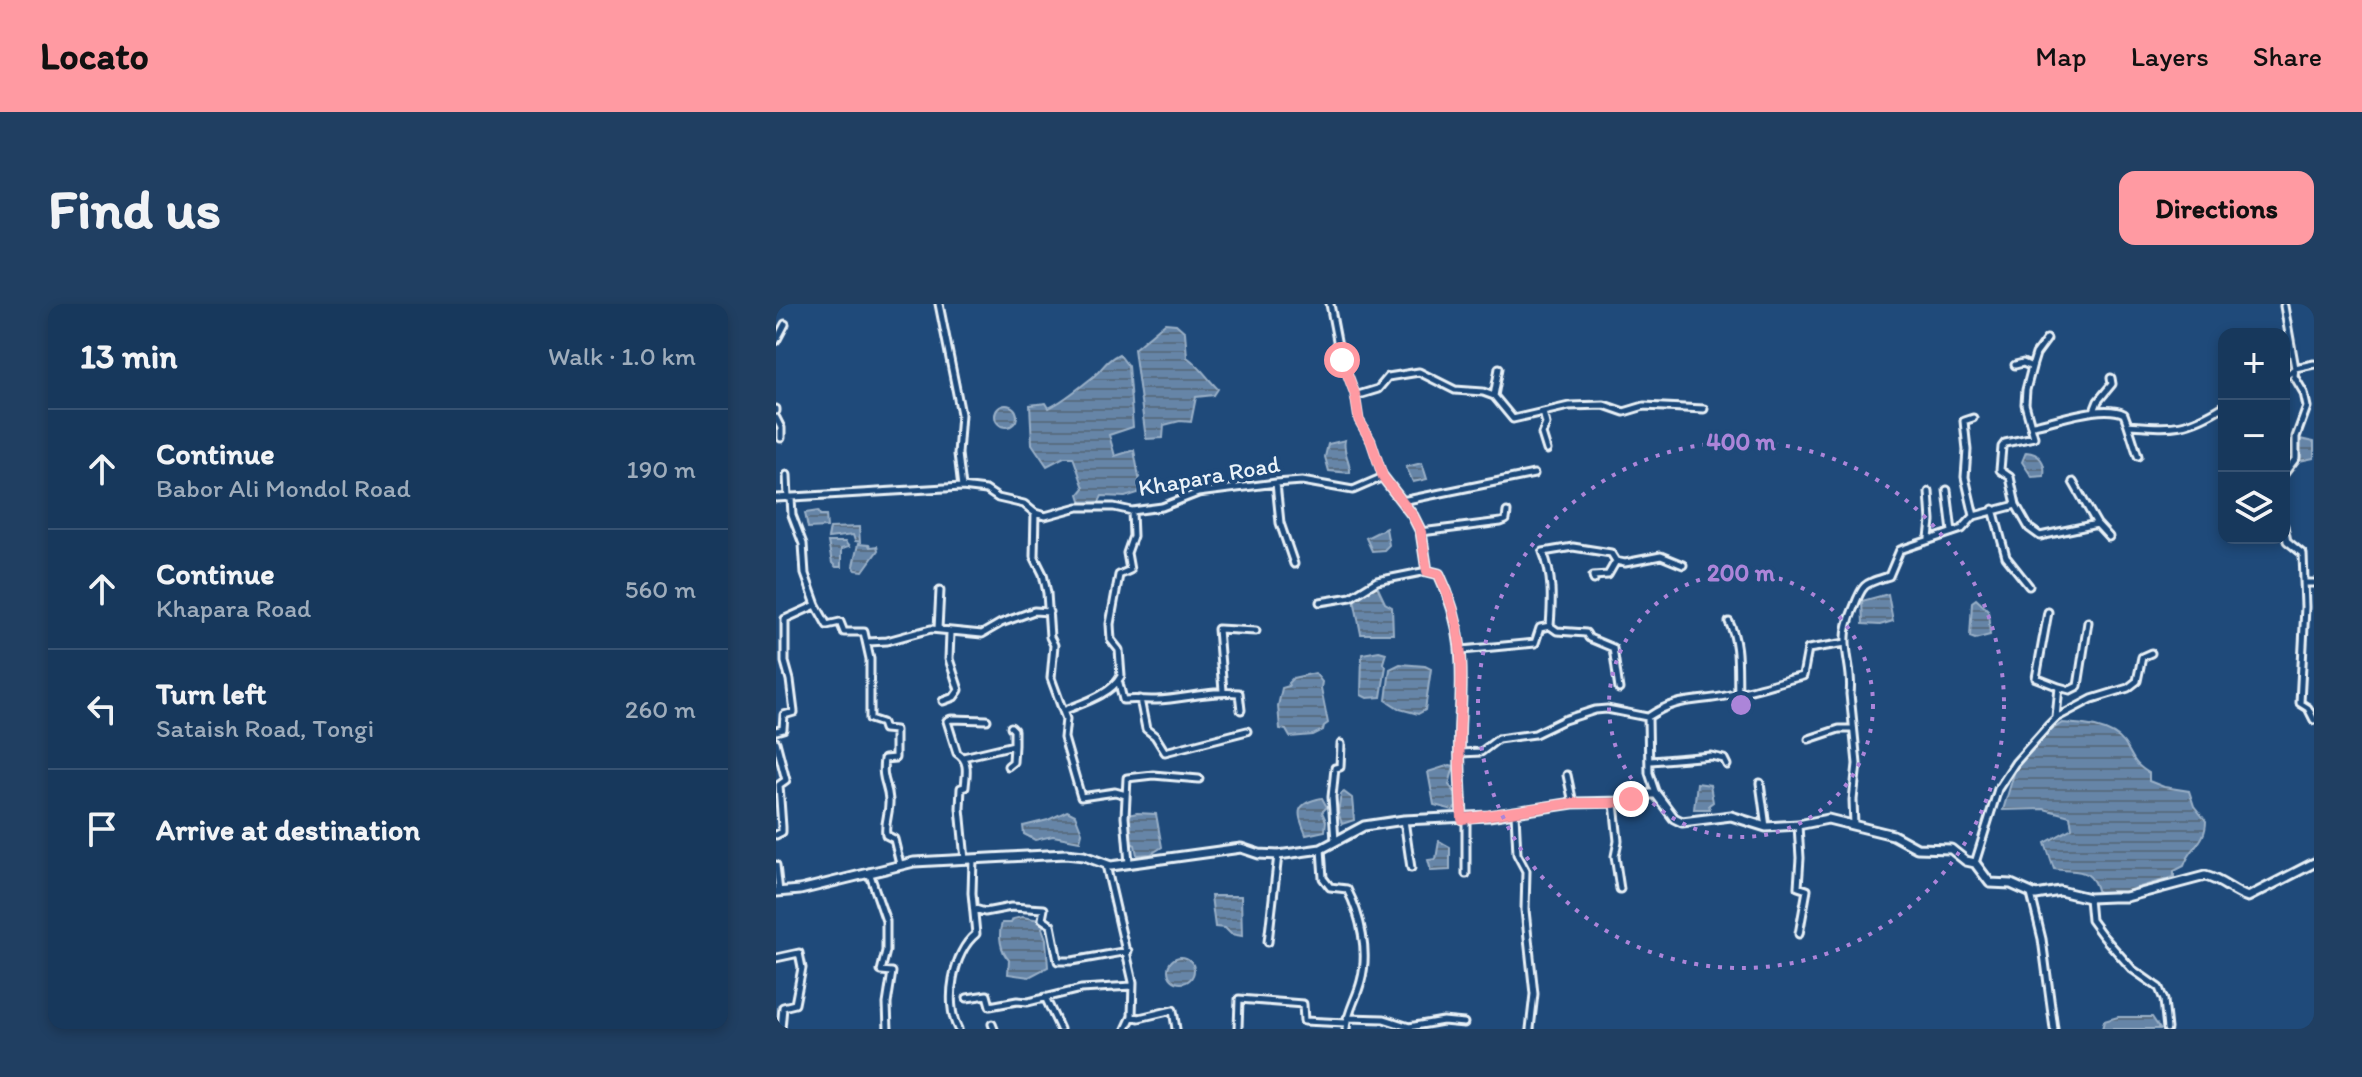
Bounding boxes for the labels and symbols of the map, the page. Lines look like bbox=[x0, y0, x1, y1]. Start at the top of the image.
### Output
route start bbox=[1324, 342, 1360, 378]
text: 400 m bbox=[1706, 427, 1777, 456]
street label: Khapara Road bbox=[1136, 449, 1282, 502]
text: 200 m bbox=[1707, 558, 1776, 587]
centre of rings bbox=[1727, 691, 1755, 719]
route end bbox=[1613, 781, 1649, 817]

